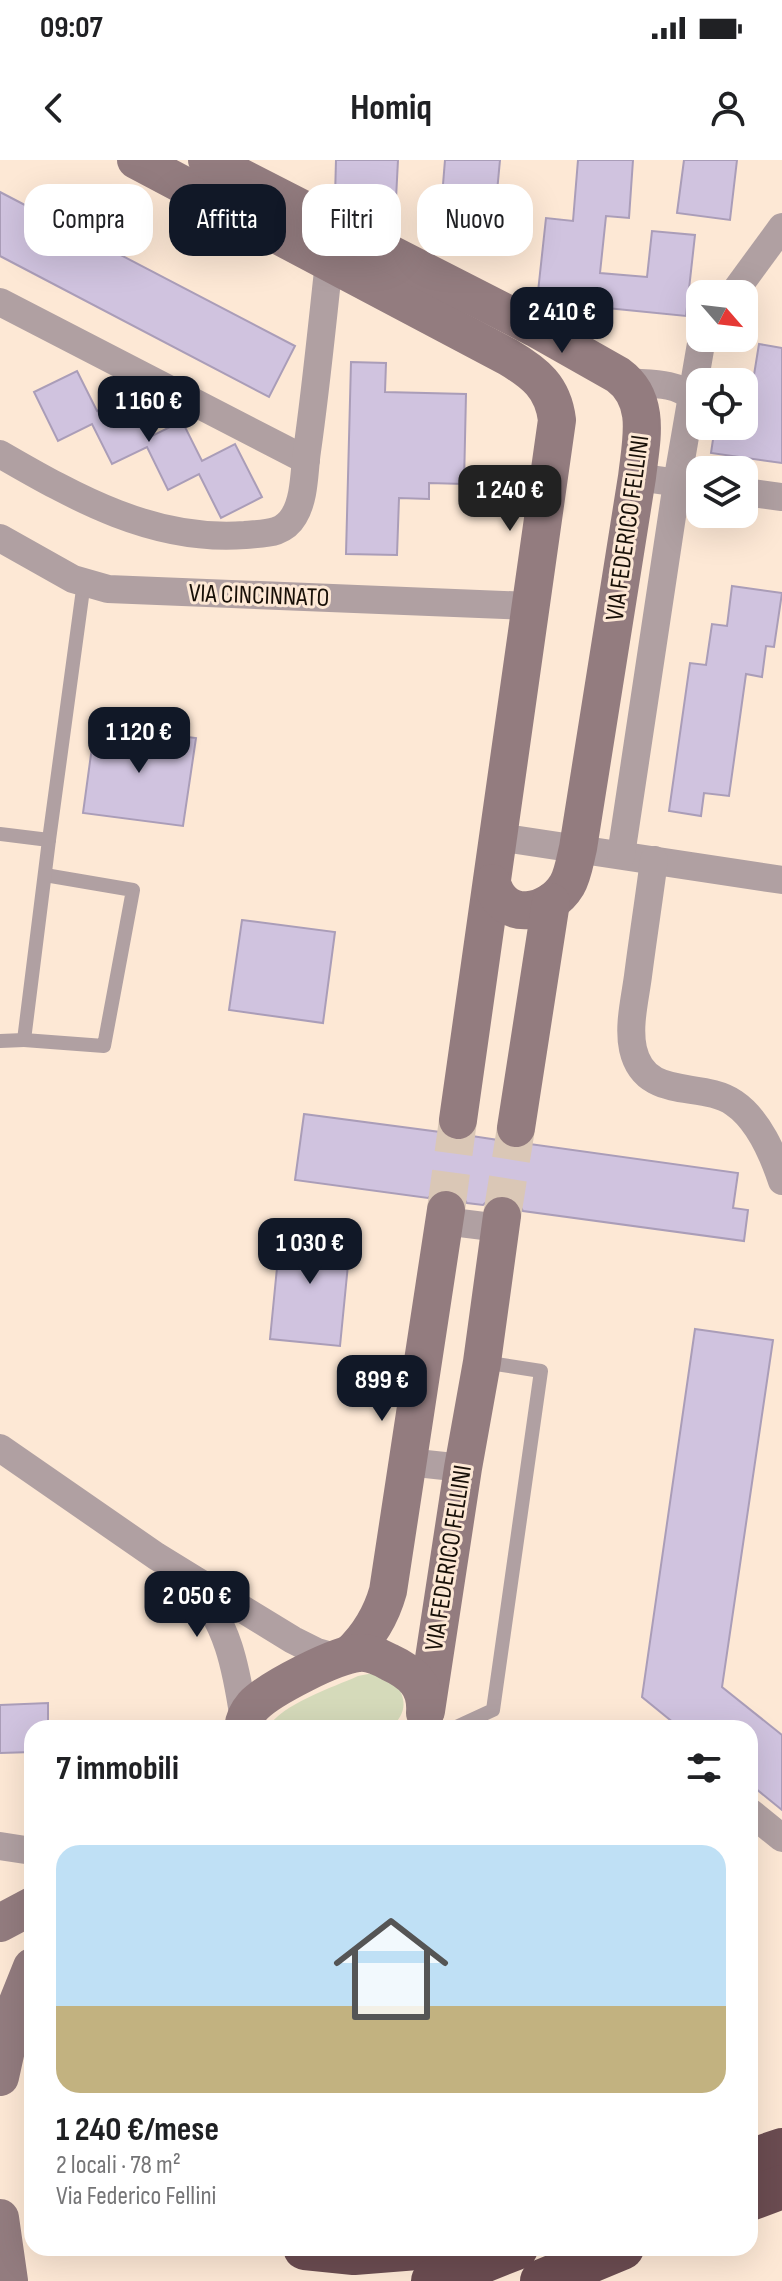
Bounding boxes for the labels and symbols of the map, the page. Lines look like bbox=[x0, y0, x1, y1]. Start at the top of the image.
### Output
north arrow bbox=[686, 280, 758, 352]
pin: 2 410 € bbox=[488, 287, 636, 355]
pin: 1 160 € bbox=[75, 376, 223, 444]
street label: VIA FEDERICO FELLINI bbox=[600, 433, 656, 623]
pin: 1 240 € bbox=[436, 465, 584, 533]
street label: VIA CINCINNATO bbox=[188, 578, 330, 614]
pin: 1 120 € bbox=[65, 707, 213, 775]
pin: 1 030 € bbox=[236, 1218, 384, 1286]
pin: 899 € bbox=[326, 1355, 438, 1423]
street label: VIA FEDERICO FELLINI bbox=[419, 1463, 479, 1653]
pin: 2 050 € bbox=[123, 1571, 271, 1639]

